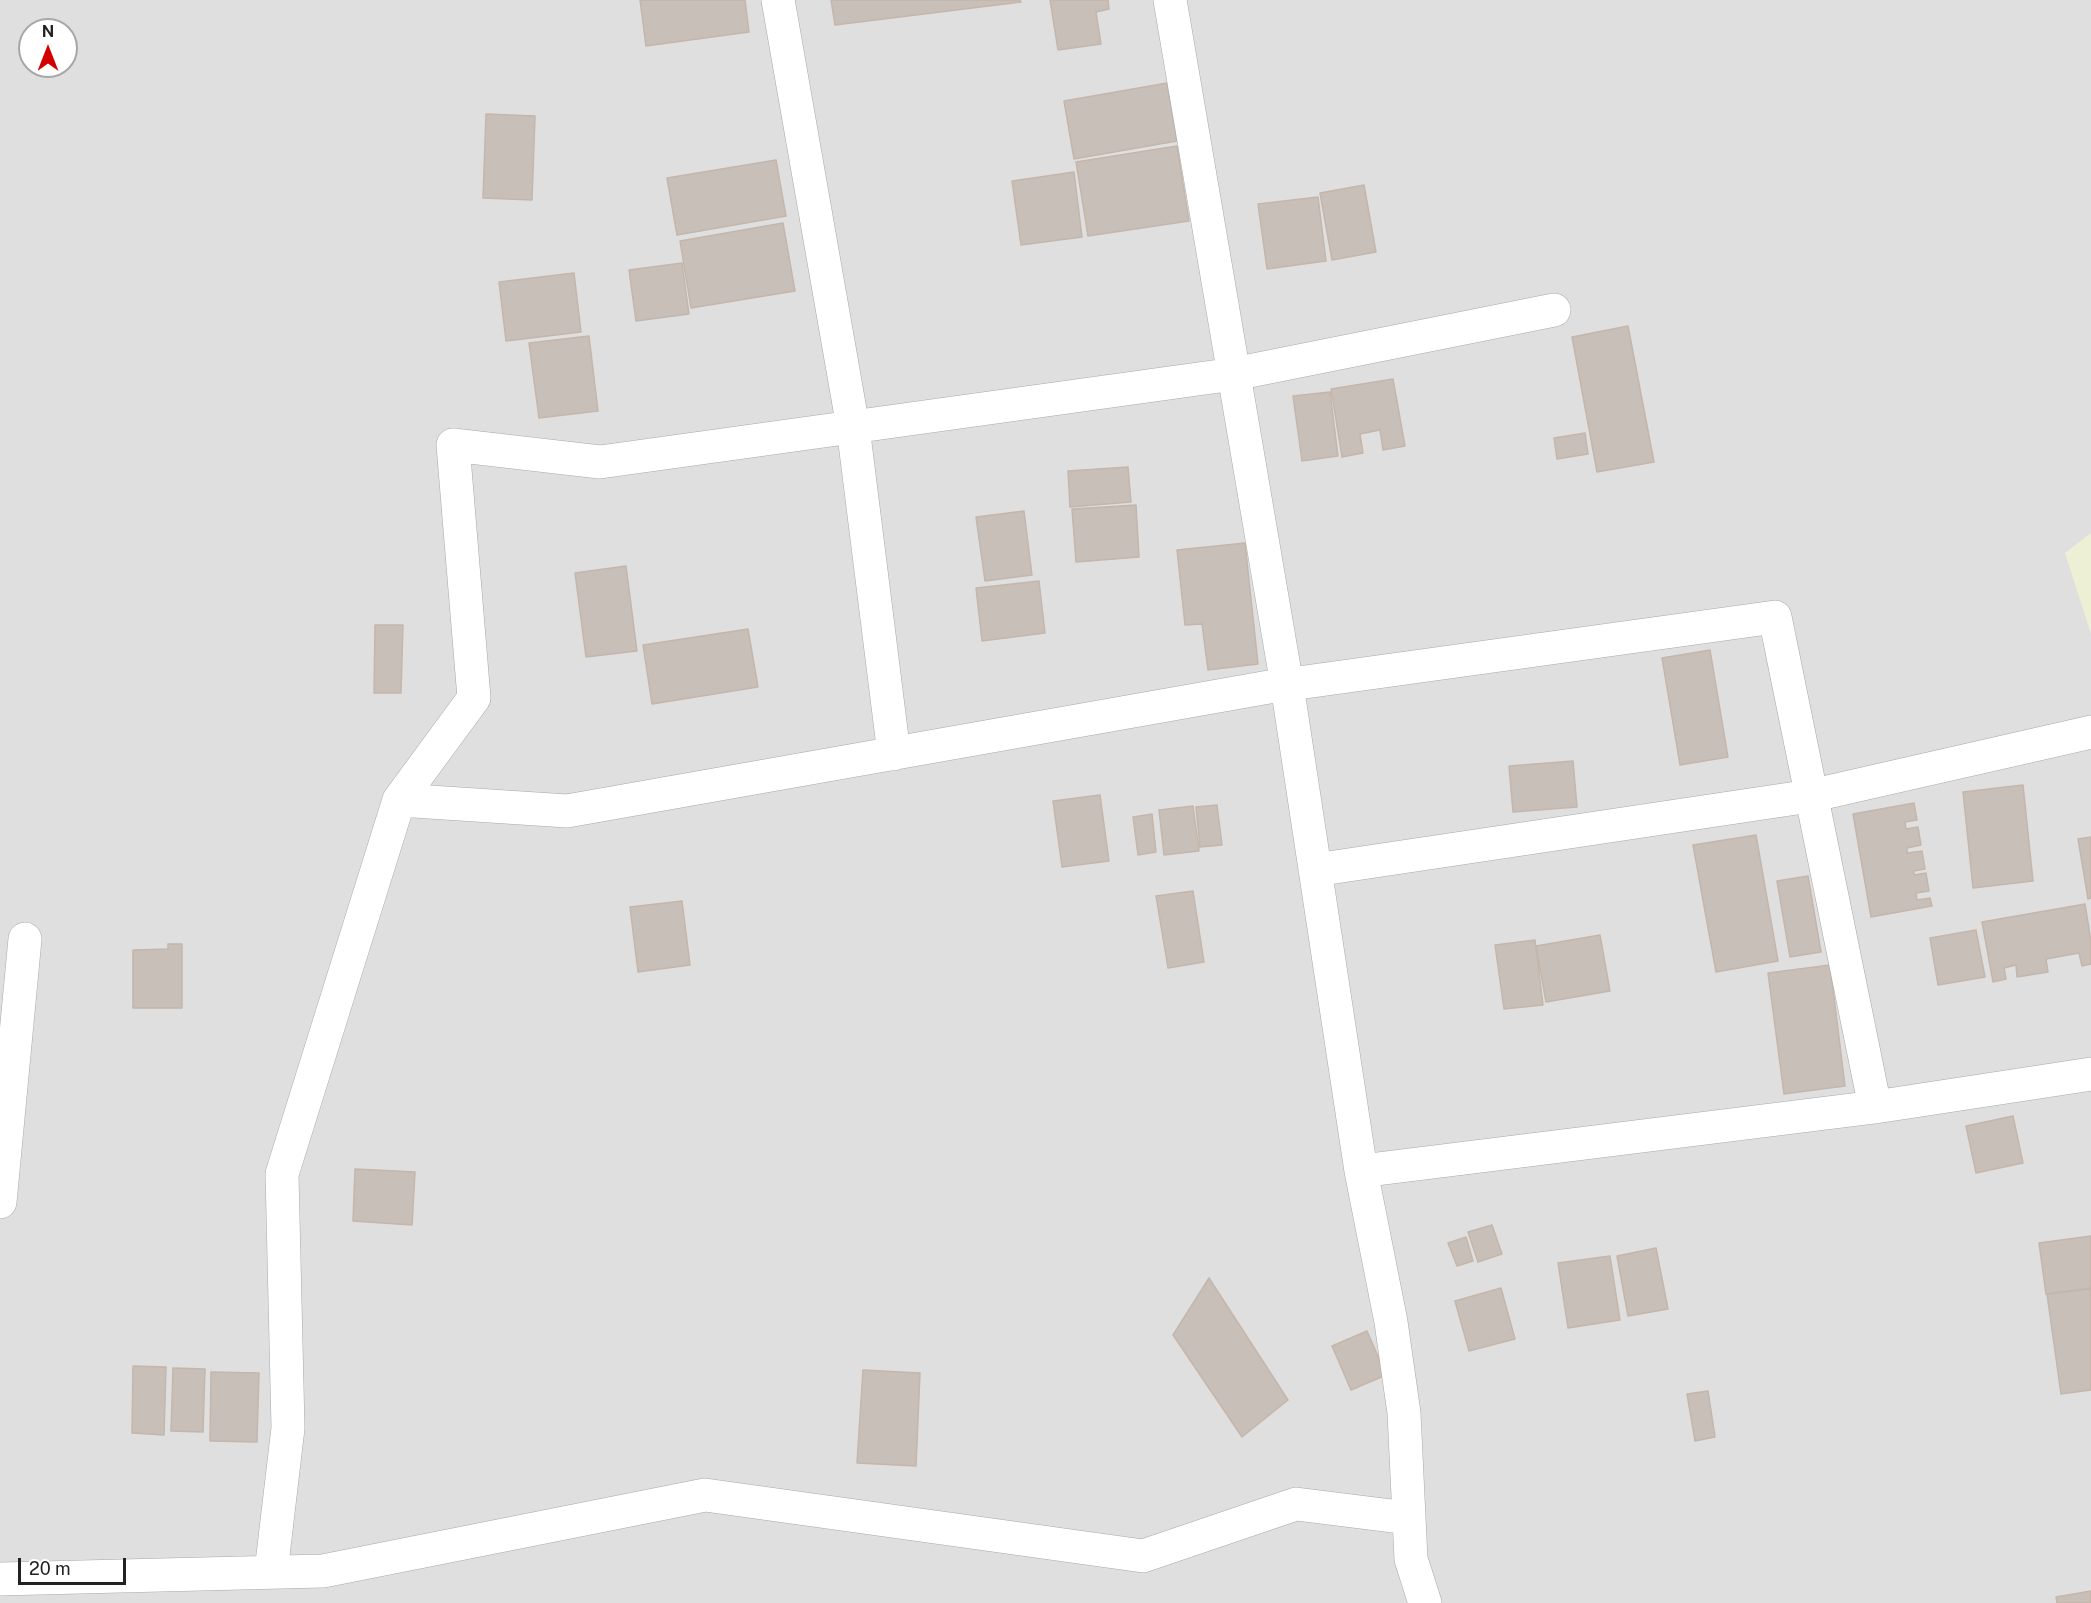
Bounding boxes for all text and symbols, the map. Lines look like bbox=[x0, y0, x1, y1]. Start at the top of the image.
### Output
north arrow bbox=[18, 18, 78, 78]
text: N bbox=[42, 22, 54, 41]
scale bar bbox=[21, 1546, 129, 1584]
text: 20 m bbox=[29, 1558, 71, 1579]

